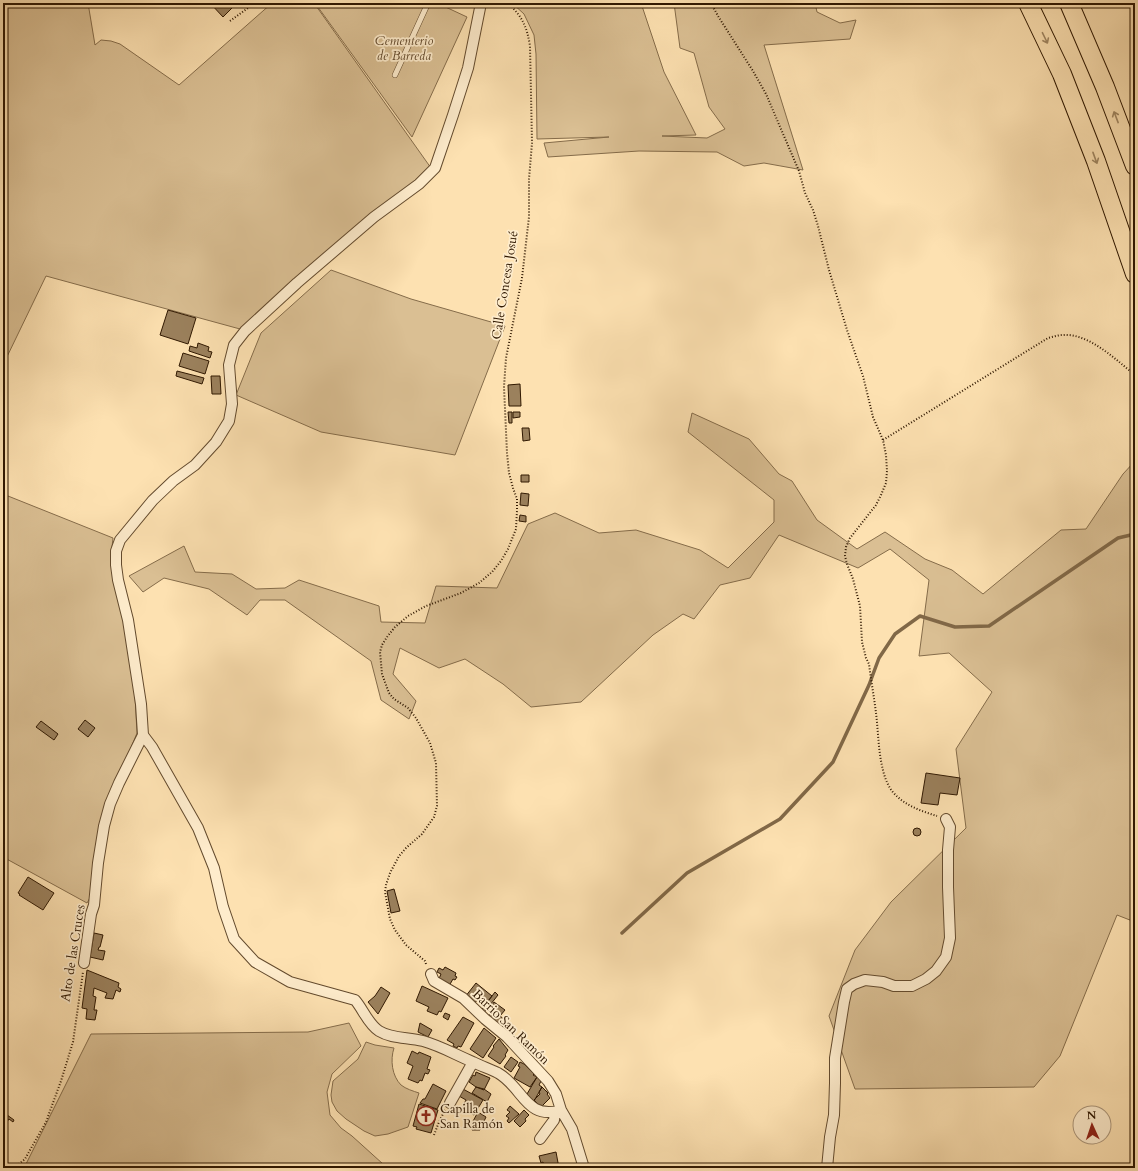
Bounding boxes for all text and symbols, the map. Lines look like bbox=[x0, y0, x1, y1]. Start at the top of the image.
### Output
park label: Cementerio de Barreda bbox=[375, 32, 433, 65]
one-way arrow bbox=[1042, 32, 1049, 44]
one-way arrow bbox=[1112, 111, 1120, 123]
one-way arrow bbox=[1091, 152, 1099, 164]
street label: Calle Concesa Josué bbox=[488, 229, 523, 341]
street label: Alto de las Cruces bbox=[56, 903, 90, 1003]
street label: Barrio San Ramón bbox=[468, 985, 554, 1069]
place label: Capilla de San Ramón bbox=[440, 1100, 504, 1133]
church icon: Capilla de San Ramón bbox=[415, 1105, 437, 1127]
north arrow bbox=[1072, 1105, 1112, 1145]
text: N bbox=[1086, 1108, 1097, 1123]

